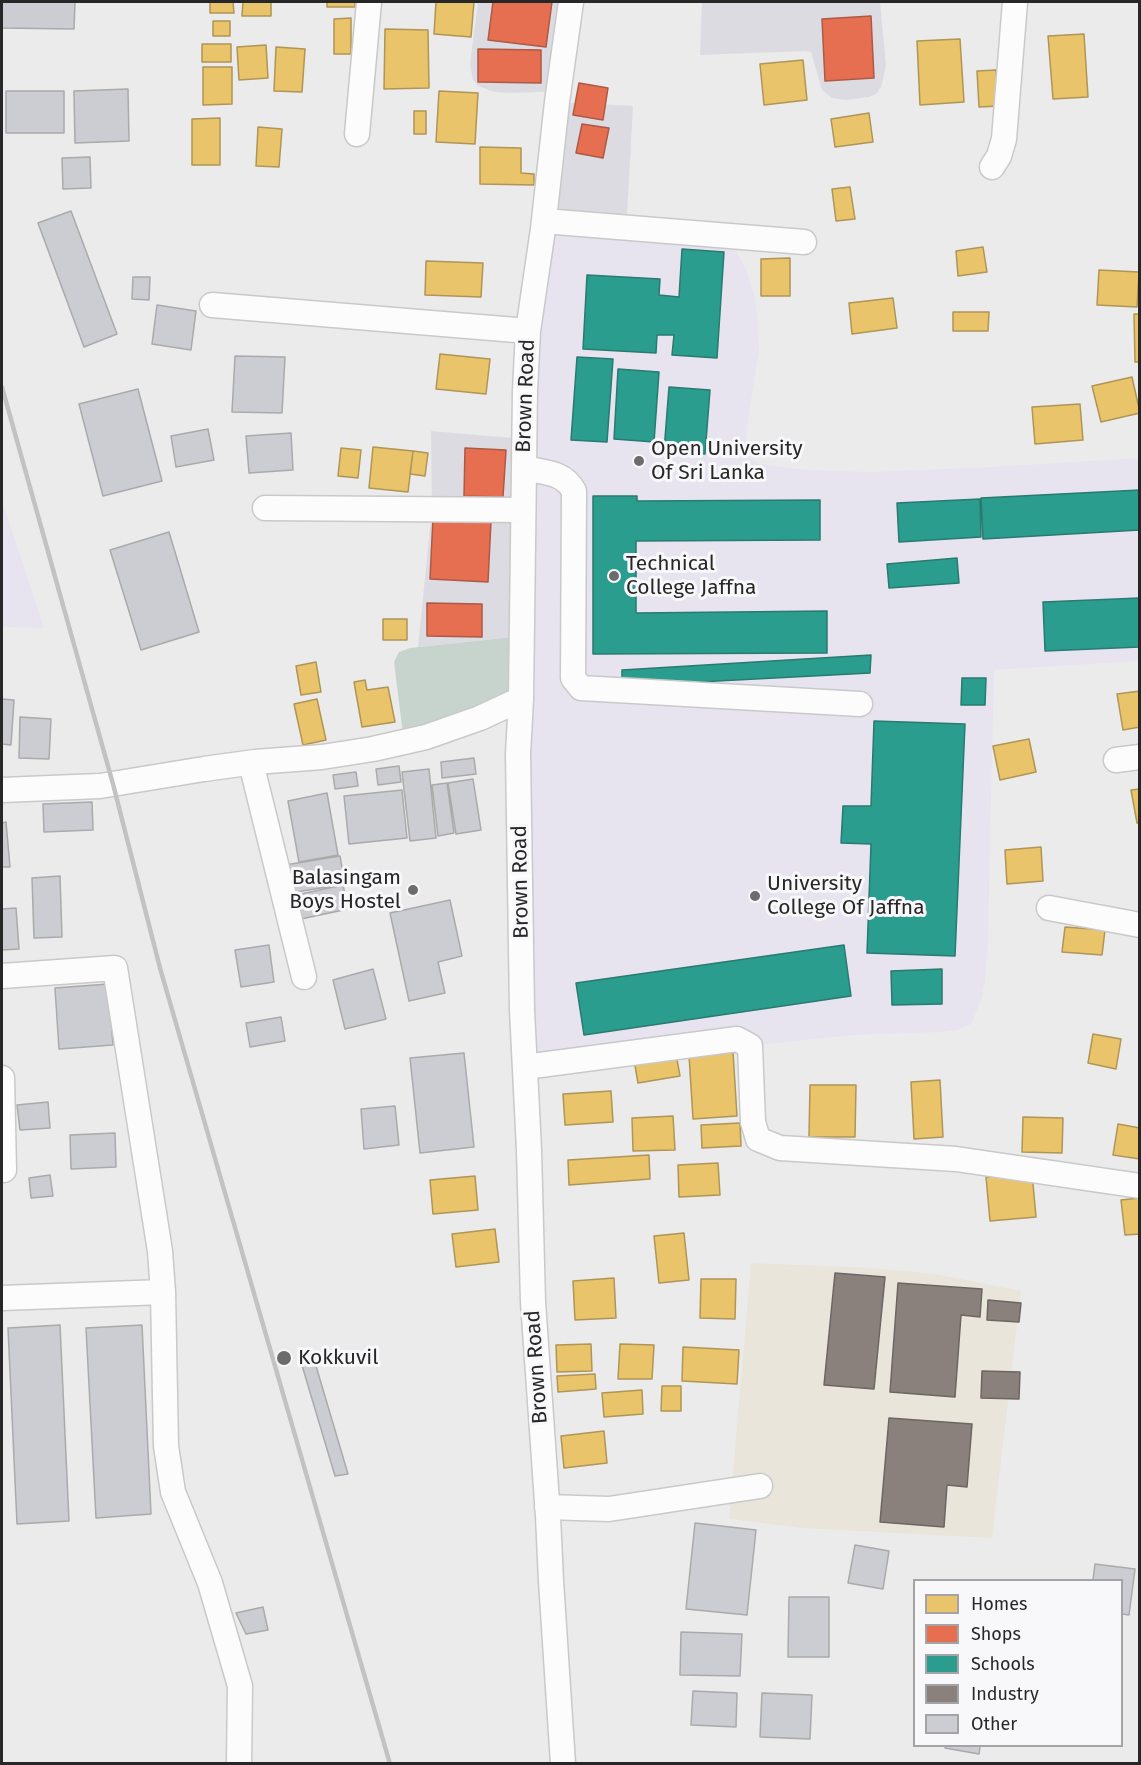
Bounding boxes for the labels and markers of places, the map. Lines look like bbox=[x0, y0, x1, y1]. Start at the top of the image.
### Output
place label: Open University Of Sri Lanka bbox=[651, 436, 802, 486]
marker: Open University Of Sri Lanka bbox=[632, 454, 646, 468]
place label: Technical College Jaffna bbox=[626, 551, 756, 601]
marker: Technical College Jaffna bbox=[607, 569, 621, 583]
place label: Balasingam Boys Hostel bbox=[289, 865, 401, 915]
place label: University College Of Jaffna bbox=[767, 871, 925, 921]
marker: Balasingam Boys Hostel bbox=[406, 883, 420, 897]
marker: University College Of Jaffna bbox=[748, 889, 762, 903]
place label: Kokkuvil bbox=[298, 1345, 378, 1371]
marker: Kokkuvil bbox=[275, 1349, 293, 1367]

